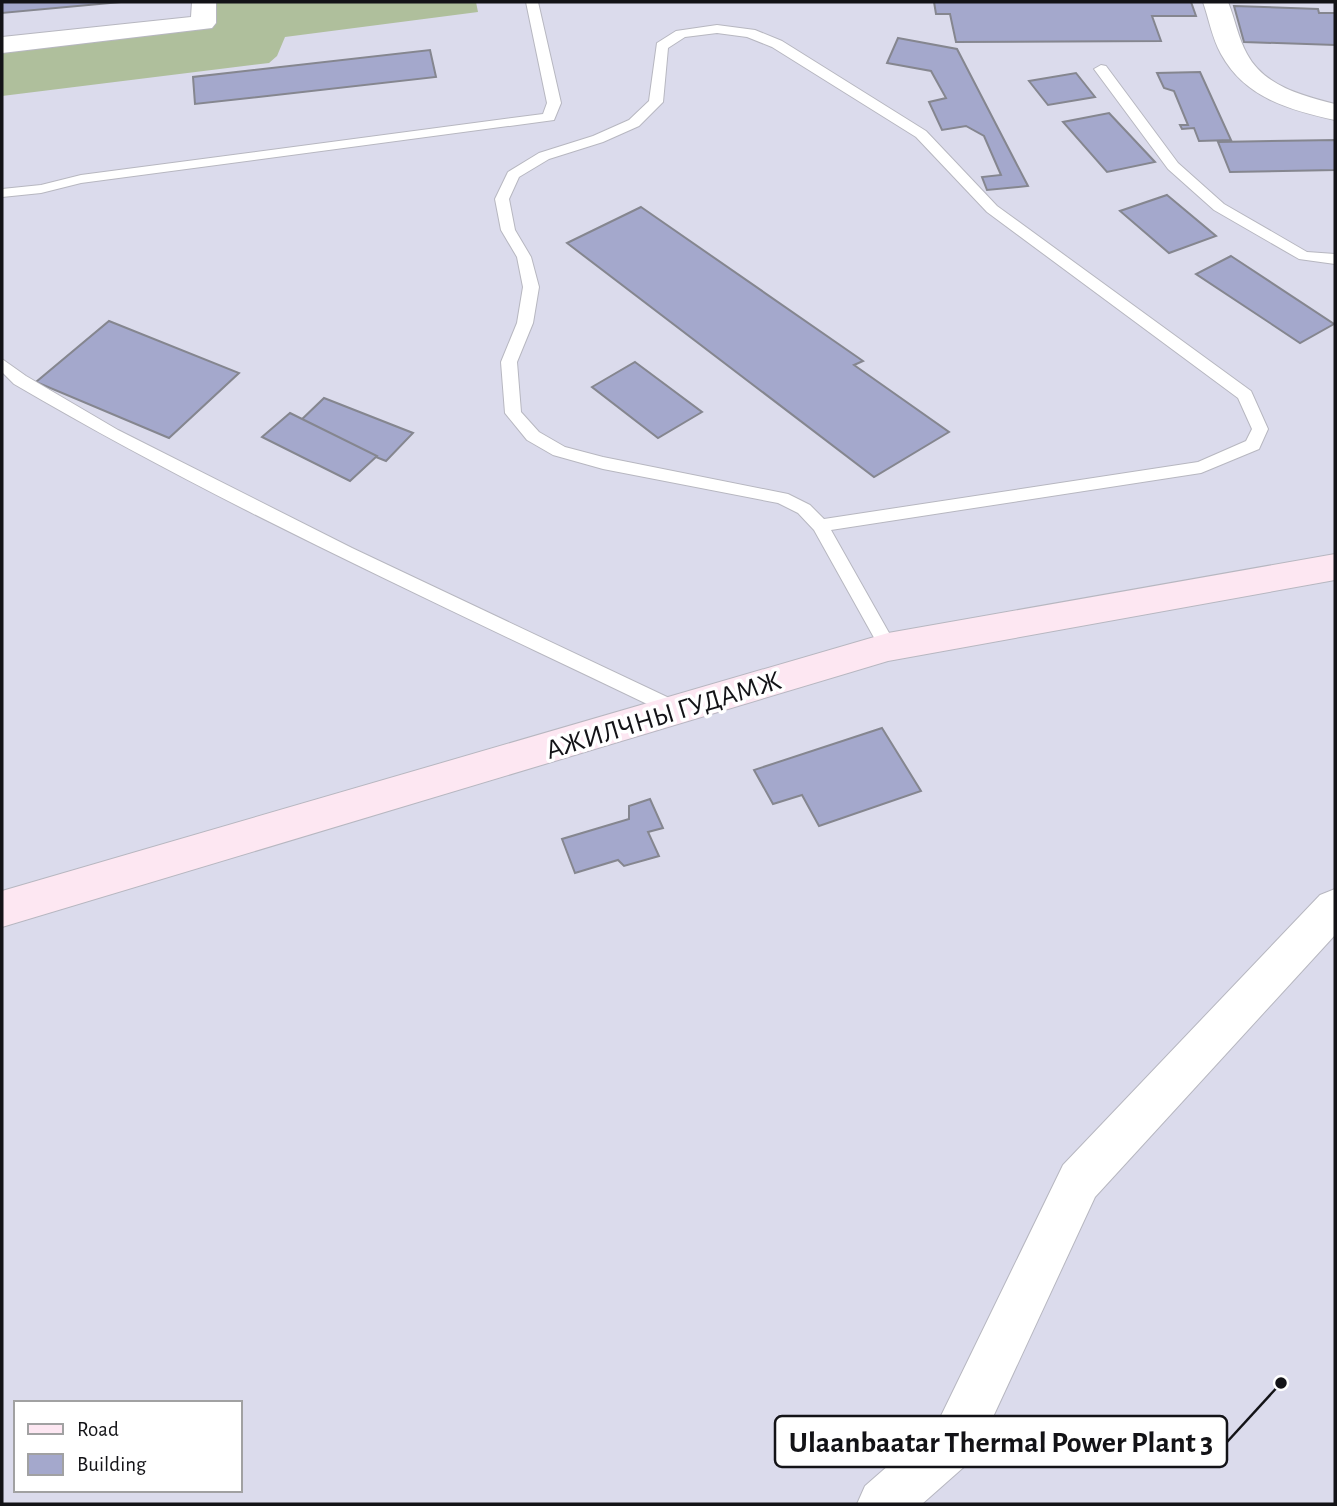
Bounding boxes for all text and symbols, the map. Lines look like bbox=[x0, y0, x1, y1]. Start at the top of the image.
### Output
street label: АЖИЛЧНЫ ГУДАМЖ bbox=[543, 667, 785, 765]
legend bbox=[14, 1401, 242, 1492]
callout: Ulaanbaatar Thermal Power Plant 3 bbox=[775, 1416, 1227, 1467]
text: Road bbox=[77, 1419, 119, 1440]
text: Ulaanbaatar Thermal Power Plant 3 bbox=[789, 1428, 1213, 1458]
text: Building bbox=[77, 1454, 147, 1475]

